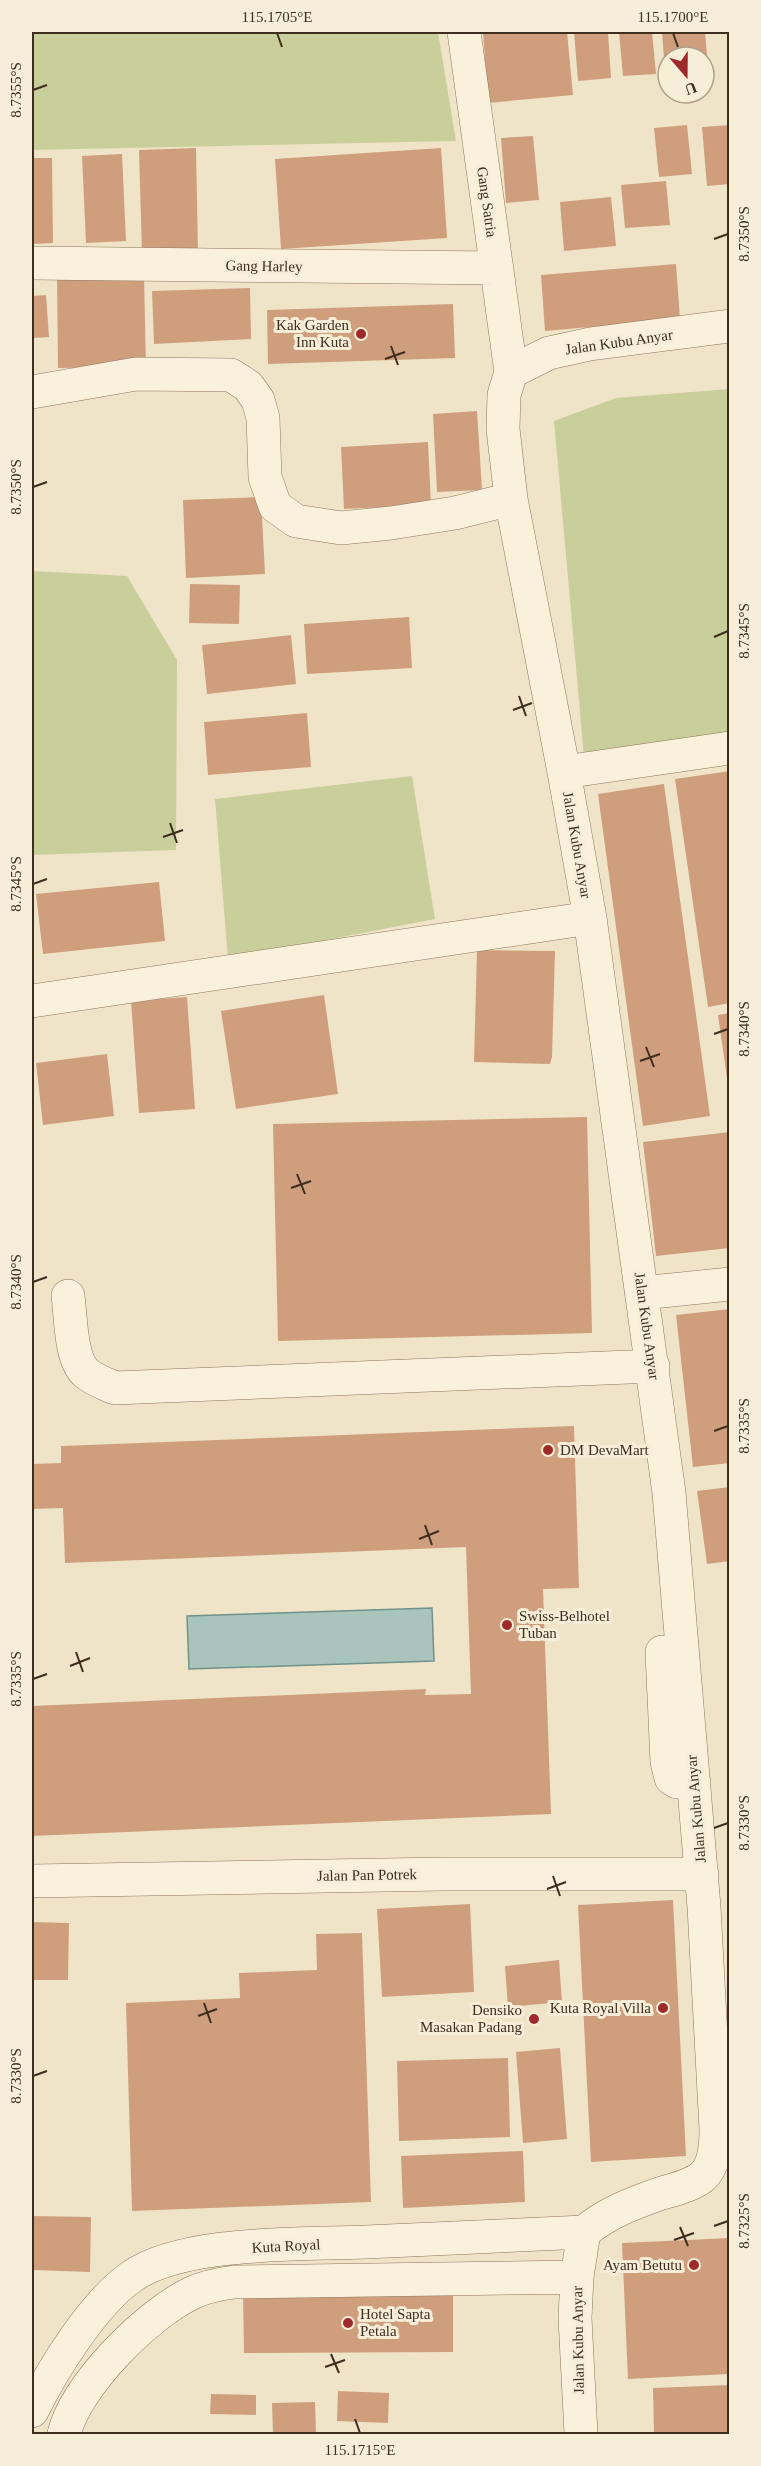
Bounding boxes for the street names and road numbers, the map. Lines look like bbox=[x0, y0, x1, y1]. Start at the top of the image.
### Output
street label: Gang Satria bbox=[474, 166, 500, 239]
street label: Gang Harley bbox=[225, 257, 303, 275]
street label: Jalan Kubu Anyar bbox=[564, 327, 674, 357]
street label: Jalan Kubu Anyar bbox=[560, 790, 594, 900]
street label: Jalan Kubu Anyar bbox=[632, 1271, 662, 1381]
street label: Jalan Kubu Anyar bbox=[683, 1754, 709, 1864]
street label: Jalan Pan Potrek bbox=[317, 1866, 418, 1884]
street label: Kuta Royal bbox=[251, 2236, 321, 2256]
street label: Jalan Kubu Anyar bbox=[569, 2286, 587, 2394]

